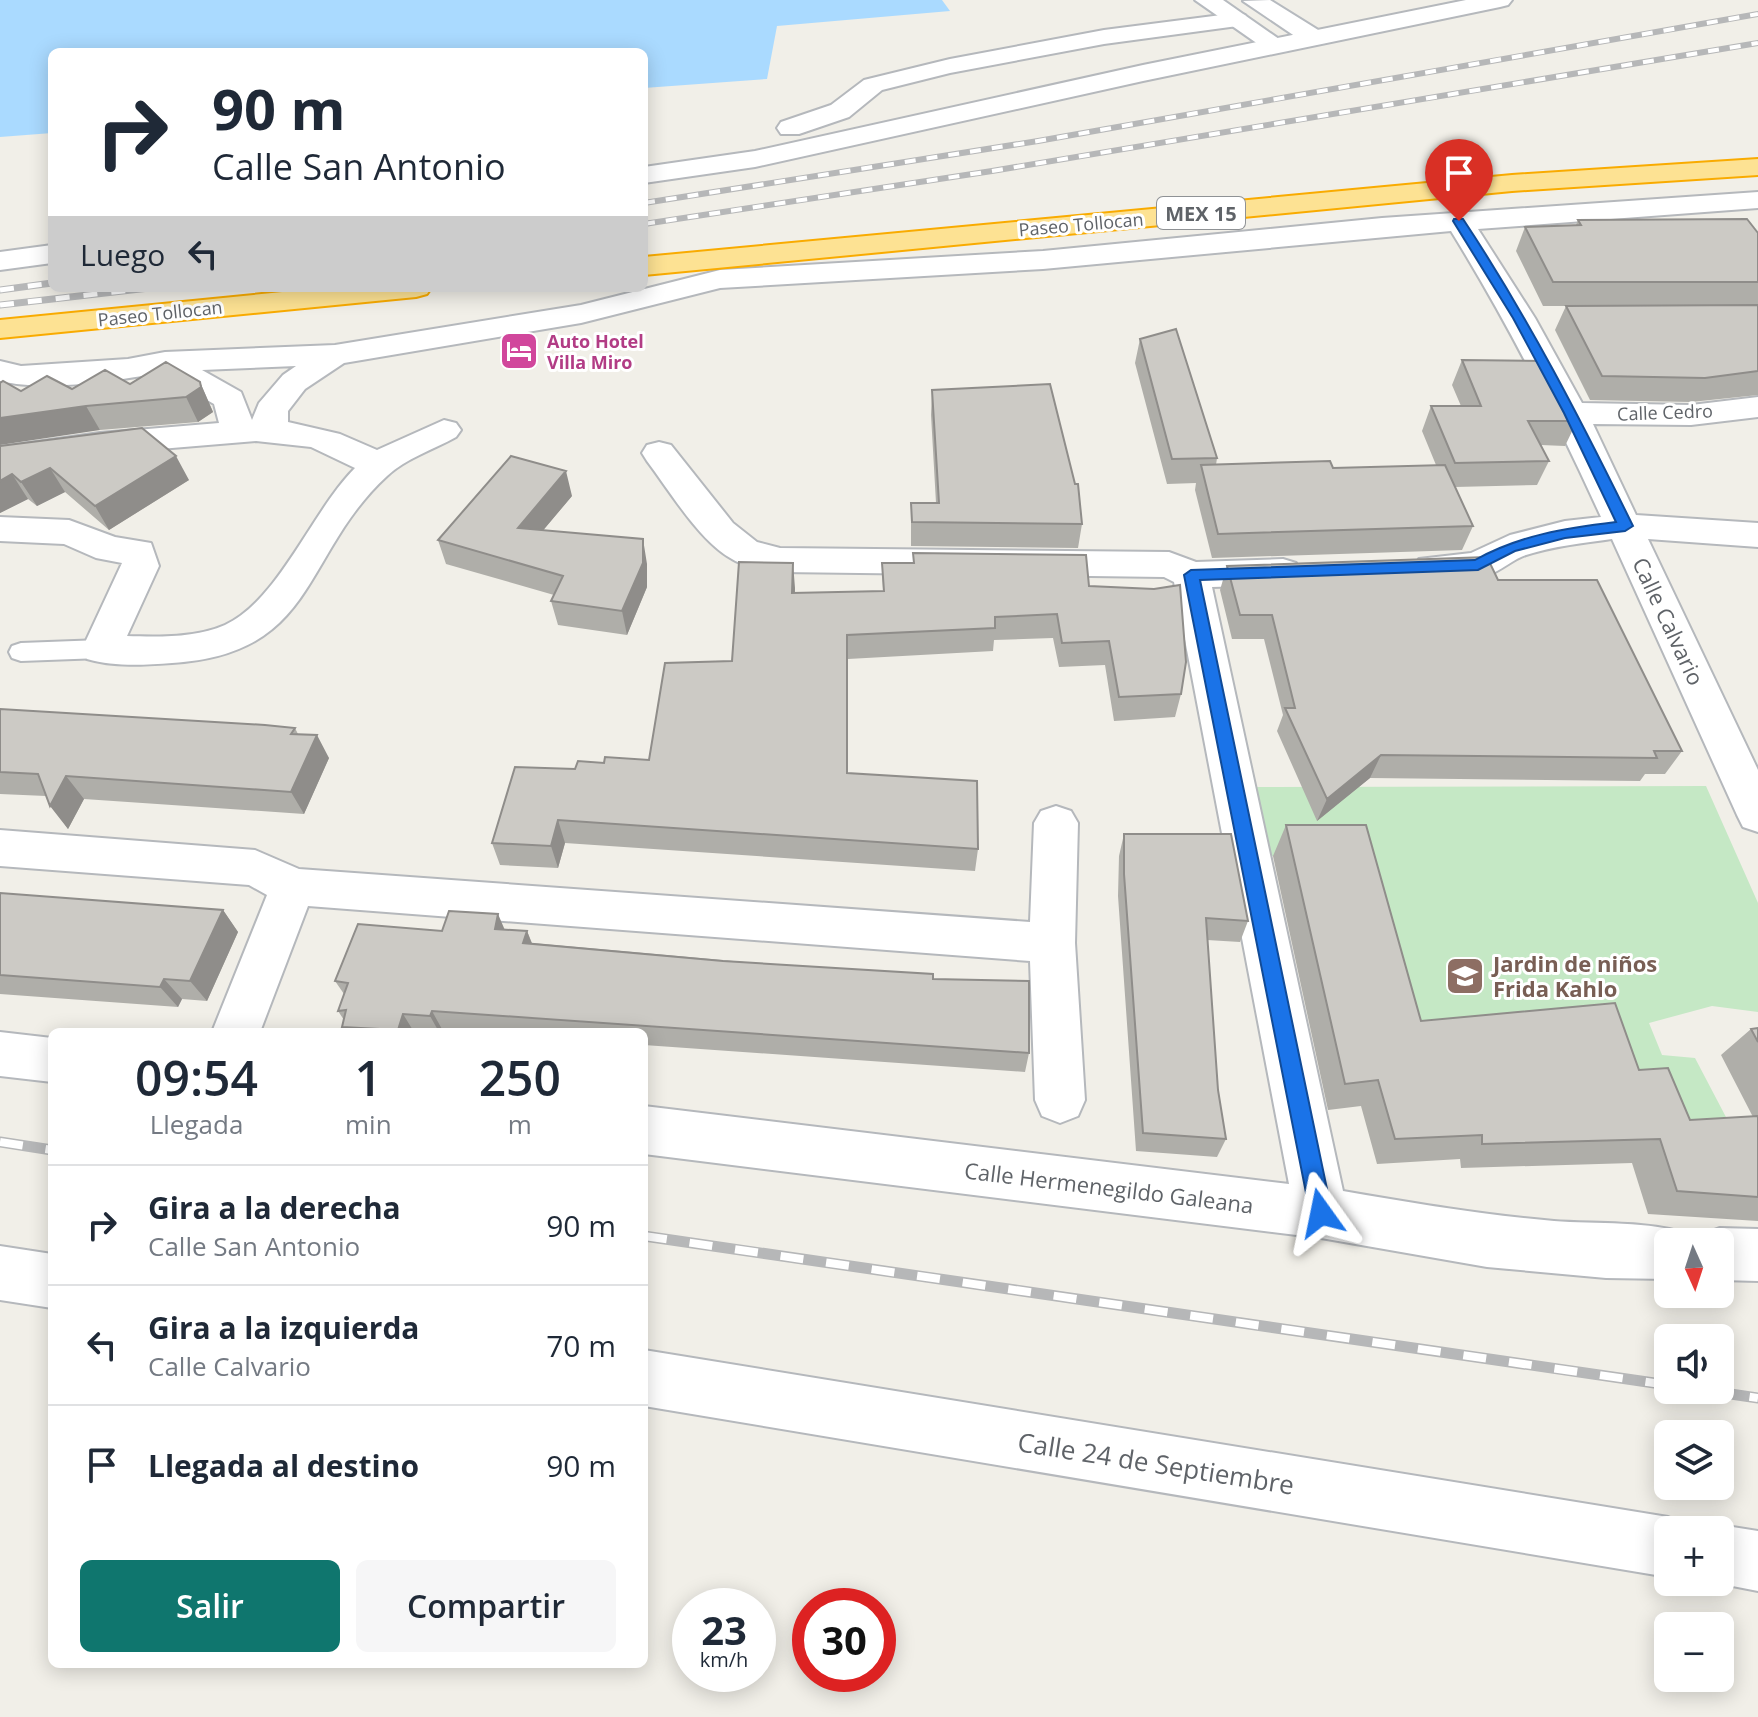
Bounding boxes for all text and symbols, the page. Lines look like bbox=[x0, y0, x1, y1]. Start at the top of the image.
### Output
text: 90 m bbox=[212, 70, 346, 146]
icon: right bbox=[80, 80, 184, 184]
pin bbox=[1425, 139, 1493, 221]
text: Calle San Antonio bbox=[212, 142, 506, 191]
icon: arrive bbox=[1437, 151, 1481, 195]
road number: MEX 15 bbox=[1157, 197, 1245, 229]
street label: Paseo Tollocan bbox=[1018, 207, 1144, 241]
icon: left bbox=[181, 232, 225, 276]
text: Luego bbox=[80, 234, 165, 275]
street label: Paseo Tollocan bbox=[96, 295, 224, 331]
place label: Auto Hotel Villa Miro bbox=[547, 329, 644, 374]
hotel icon: Auto Hotel Villa Miro bbox=[498, 330, 540, 372]
street label: Calle Cedro bbox=[1617, 398, 1713, 426]
street label: Calle Calvario bbox=[1626, 552, 1712, 690]
place label: Jardin de niños Frida Kahlo bbox=[1491, 948, 1657, 1003]
school or university icon: Jardin de niños Frida Kahlo bbox=[1444, 955, 1486, 997]
text: 09:54 bbox=[135, 1045, 258, 1110]
text: 1 bbox=[355, 1045, 382, 1110]
text: 250 bbox=[479, 1045, 561, 1110]
text: Llegada bbox=[150, 1106, 243, 1142]
text: min bbox=[345, 1106, 392, 1142]
text: m bbox=[508, 1106, 532, 1142]
street label: Calle Hermenegildo Galeana bbox=[963, 1154, 1255, 1220]
position arrow bbox=[1279, 1171, 1363, 1255]
text: Gira a la derecha bbox=[148, 1187, 401, 1228]
icon: right bbox=[80, 1203, 124, 1247]
text: 90 m bbox=[546, 1205, 616, 1246]
text: Calle San Antonio bbox=[148, 1228, 360, 1264]
north arrow bbox=[1654, 1228, 1734, 1308]
map controls bbox=[1654, 1228, 1734, 1692]
text: Gira a la izquierda bbox=[148, 1307, 420, 1348]
icon: left bbox=[80, 1323, 124, 1367]
button: sound bbox=[1654, 1324, 1734, 1404]
text: 70 m bbox=[546, 1325, 616, 1366]
text: Calle Calvario bbox=[148, 1348, 311, 1384]
button: layers bbox=[1654, 1420, 1734, 1500]
street label: Calle 24 de Septiembre bbox=[1015, 1423, 1297, 1503]
icon: arrive bbox=[80, 1443, 124, 1487]
text: Llegada al destino bbox=[148, 1445, 419, 1486]
text: 90 m bbox=[546, 1445, 616, 1486]
button: + bbox=[1654, 1516, 1734, 1596]
button: Salir bbox=[80, 1560, 340, 1652]
button: Compartir bbox=[356, 1560, 616, 1652]
speed limit sign: 30 bbox=[792, 1588, 896, 1692]
text: 23 bbox=[701, 1602, 747, 1657]
button: − bbox=[1654, 1612, 1734, 1692]
text: km/h bbox=[700, 1646, 748, 1673]

